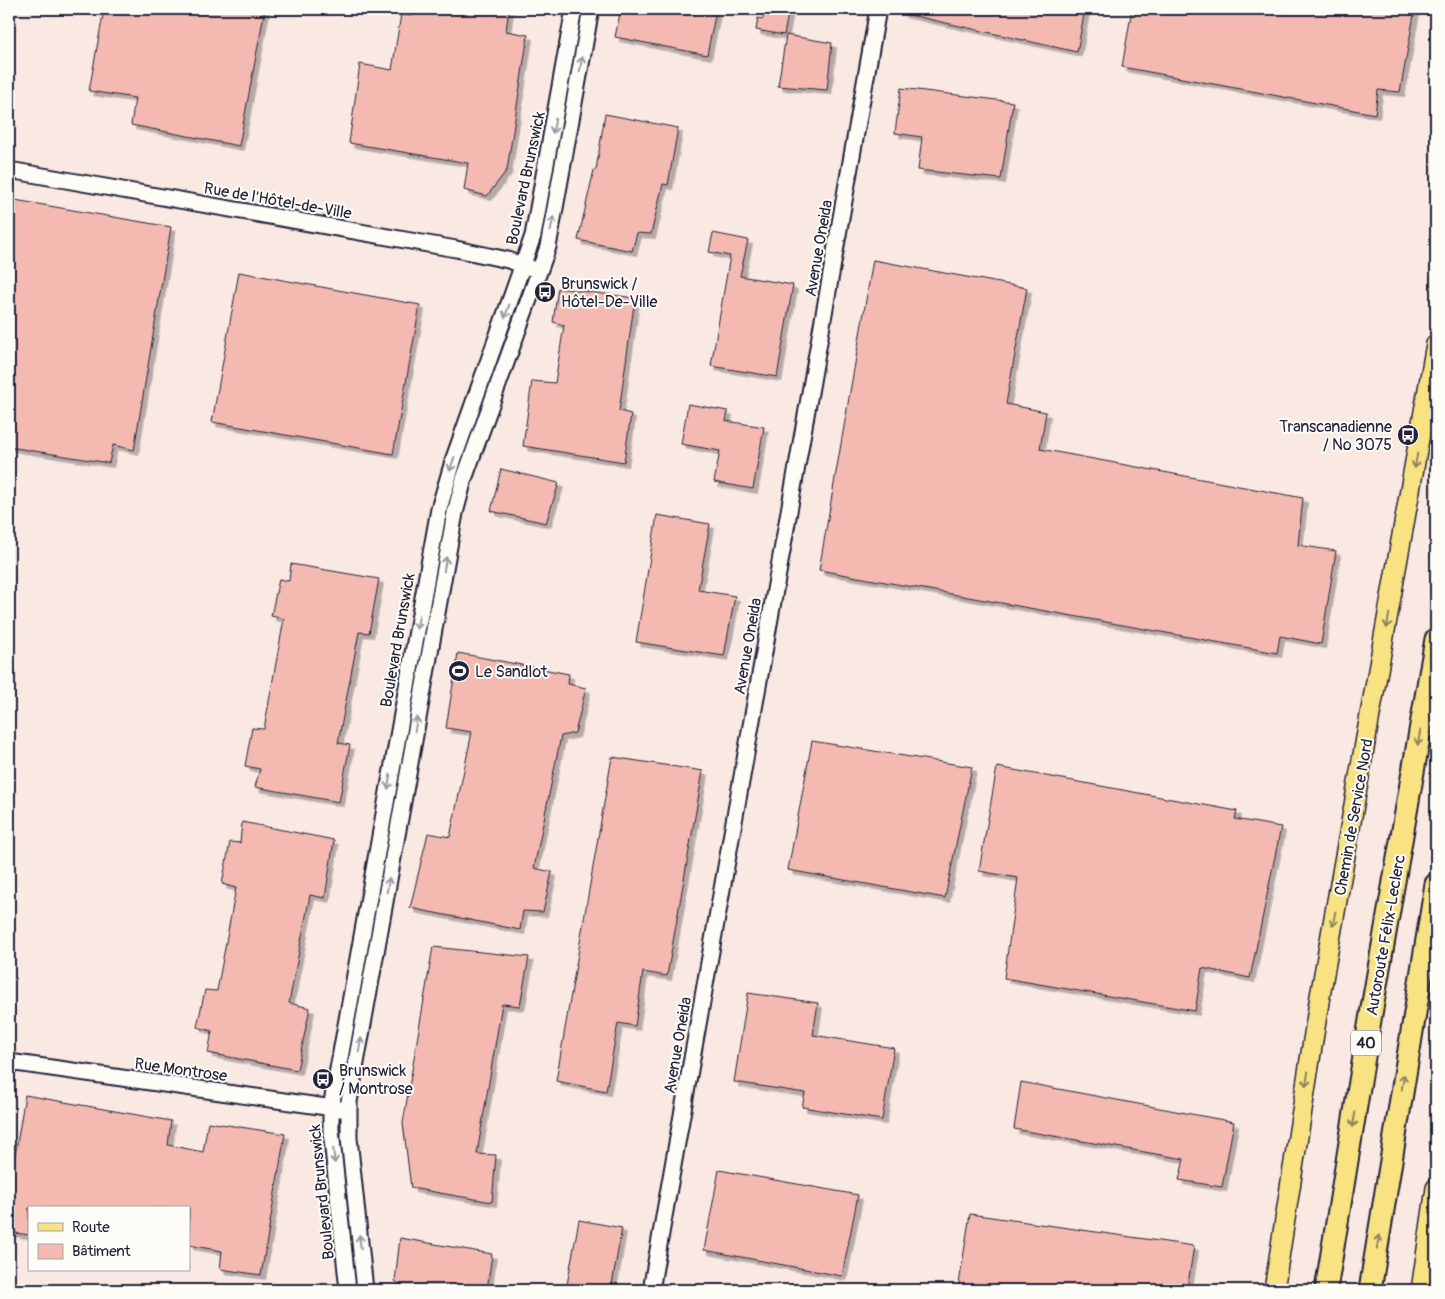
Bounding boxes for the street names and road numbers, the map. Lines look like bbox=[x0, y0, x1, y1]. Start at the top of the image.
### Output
street label: Boulevard Brunswick bbox=[502, 109, 550, 247]
street label: Rue de l'Hôtel-de-Ville bbox=[202, 178, 353, 224]
street label: Avenue Oneida bbox=[801, 198, 837, 298]
street label: Boulevard Brunswick bbox=[376, 571, 420, 709]
street label: Avenue Oneida bbox=[730, 596, 766, 696]
street label: Chemin de Service Nord bbox=[1330, 737, 1378, 897]
street label: Autoroute Félix-Leclerc bbox=[1362, 853, 1410, 1017]
street label: Avenue Oneida bbox=[660, 995, 696, 1095]
road number: 40 bbox=[1351, 1030, 1381, 1056]
street label: Rue Montrose bbox=[133, 1054, 228, 1086]
street label: Boulevard Brunswick bbox=[305, 1123, 339, 1261]

